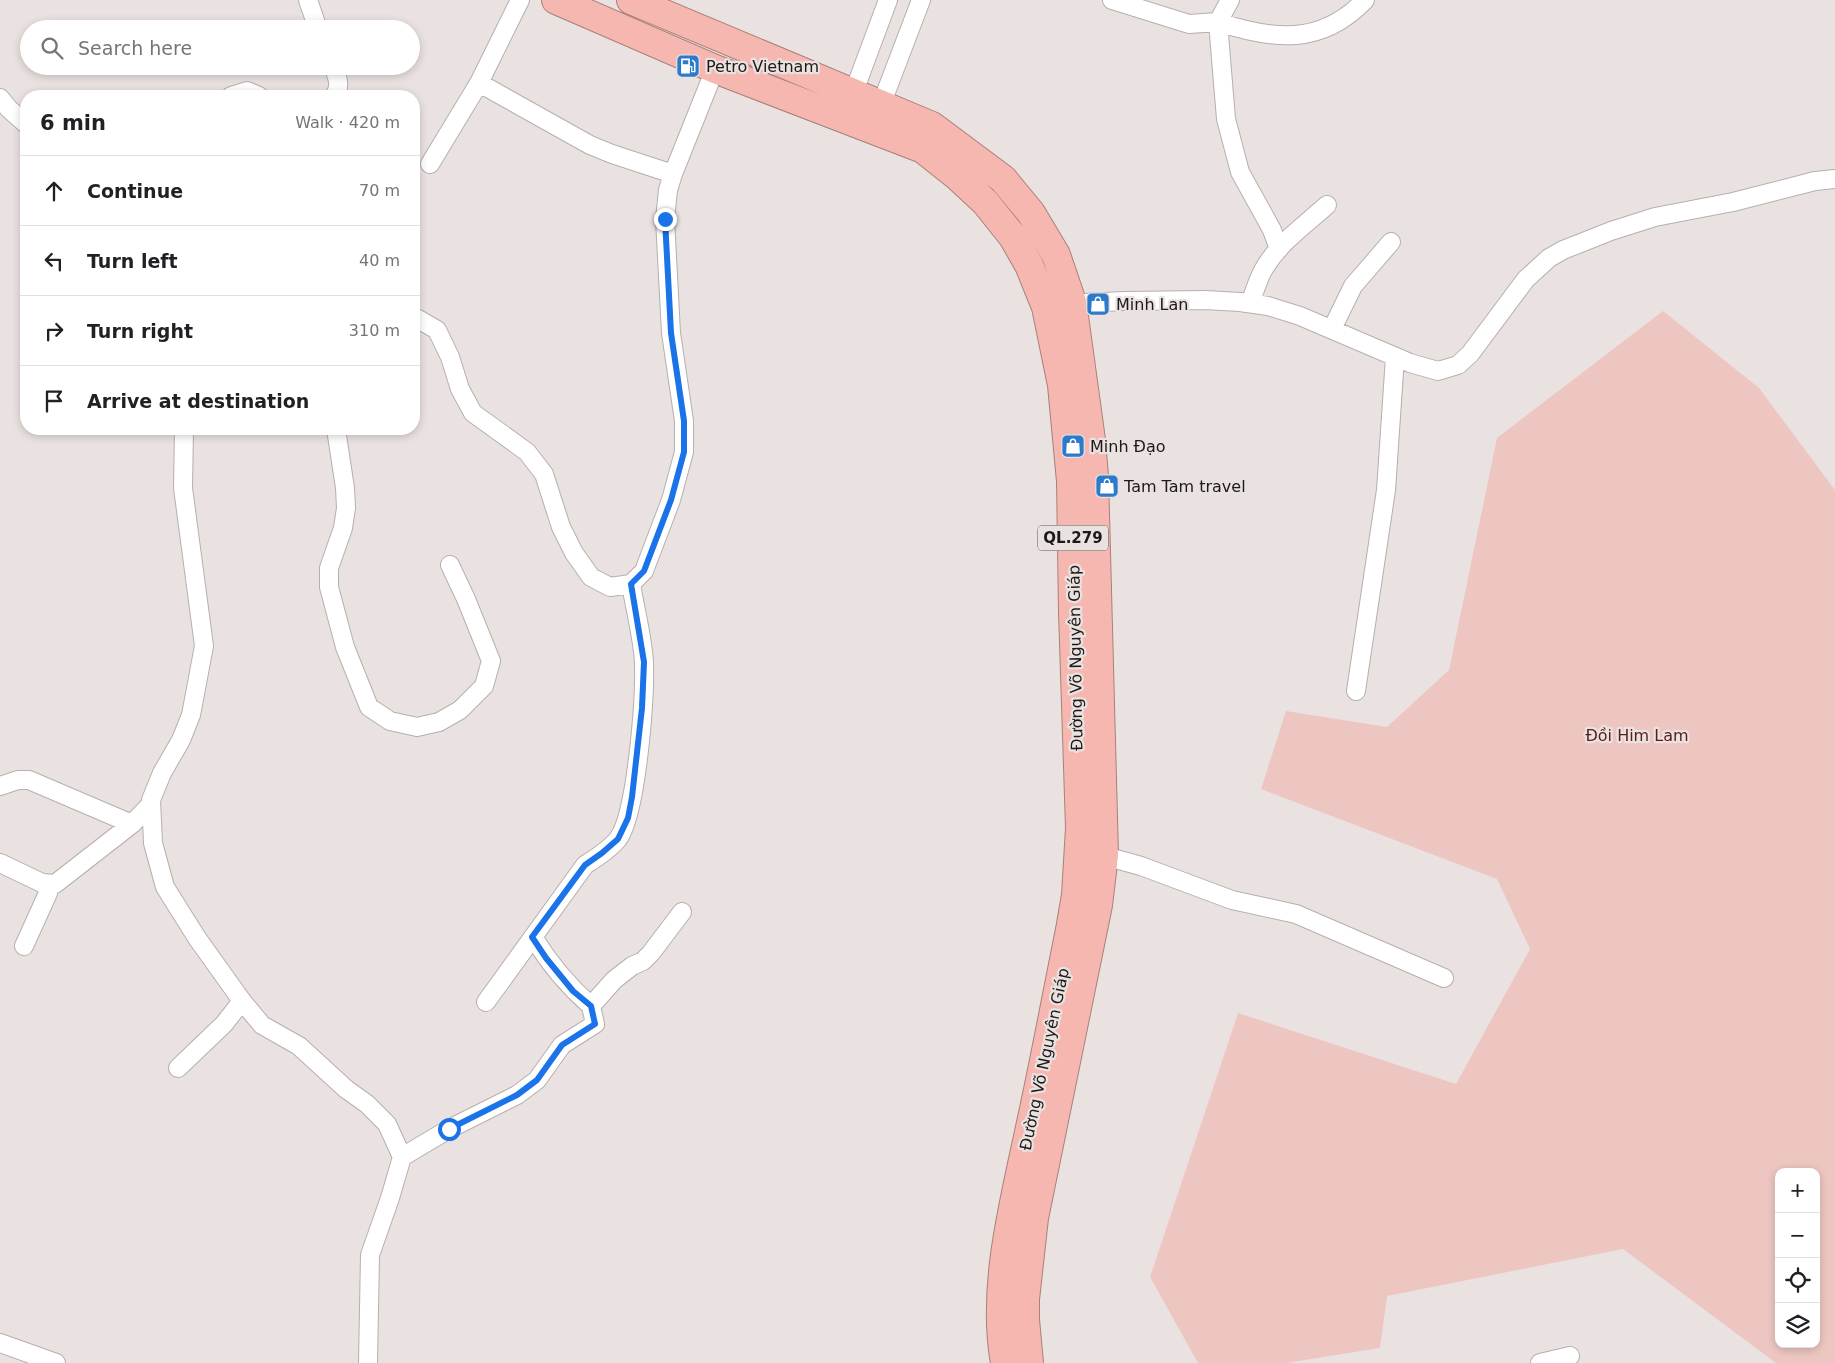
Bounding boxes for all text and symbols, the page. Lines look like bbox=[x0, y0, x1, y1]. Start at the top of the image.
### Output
search box bbox=[20, 20, 420, 75]
icon: search bbox=[38, 34, 66, 62]
text: Search here bbox=[78, 37, 192, 59]
fuel station icon: Petro Vietnam bbox=[675, 53, 701, 79]
place label: Petro Vietnam bbox=[706, 57, 819, 76]
text: 6 min bbox=[40, 111, 106, 135]
text: Walk · 420 m bbox=[295, 113, 400, 132]
icon: ahead bbox=[40, 177, 68, 205]
text: Continue bbox=[87, 180, 183, 202]
text: 70 m bbox=[359, 181, 400, 200]
route end bbox=[654, 208, 677, 231]
icon: left bbox=[40, 247, 68, 275]
text: Turn left bbox=[87, 250, 178, 272]
text: 40 m bbox=[359, 251, 400, 270]
shop icon: Minh Lan bbox=[1085, 291, 1111, 317]
place label: Minh Lan bbox=[1116, 295, 1188, 314]
icon: right bbox=[40, 317, 68, 345]
text: Turn right bbox=[87, 320, 193, 342]
text: 310 m bbox=[349, 321, 400, 340]
icon: arrive bbox=[40, 387, 68, 415]
text: Arrive at destination bbox=[87, 390, 309, 412]
shop icon: Minh Đạo bbox=[1060, 433, 1086, 459]
place label: Minh Đạo bbox=[1090, 437, 1166, 456]
shop icon: Tam Tam travel bbox=[1094, 473, 1120, 499]
place label: Tam Tam travel bbox=[1123, 477, 1246, 496]
road number: QL.279 bbox=[1038, 526, 1108, 550]
street label: Đường Võ Nguyên Giáp bbox=[1064, 565, 1087, 751]
park label: Đồi Him Lam bbox=[1585, 726, 1689, 745]
street label: Đường Võ Nguyên Giáp bbox=[1016, 966, 1073, 1152]
route start bbox=[438, 1118, 461, 1141]
map controls bbox=[1775, 1168, 1820, 1348]
button: + bbox=[1775, 1168, 1820, 1213]
button: − bbox=[1775, 1213, 1820, 1258]
button: locate bbox=[1775, 1258, 1820, 1303]
button: layers bbox=[1775, 1303, 1820, 1348]

